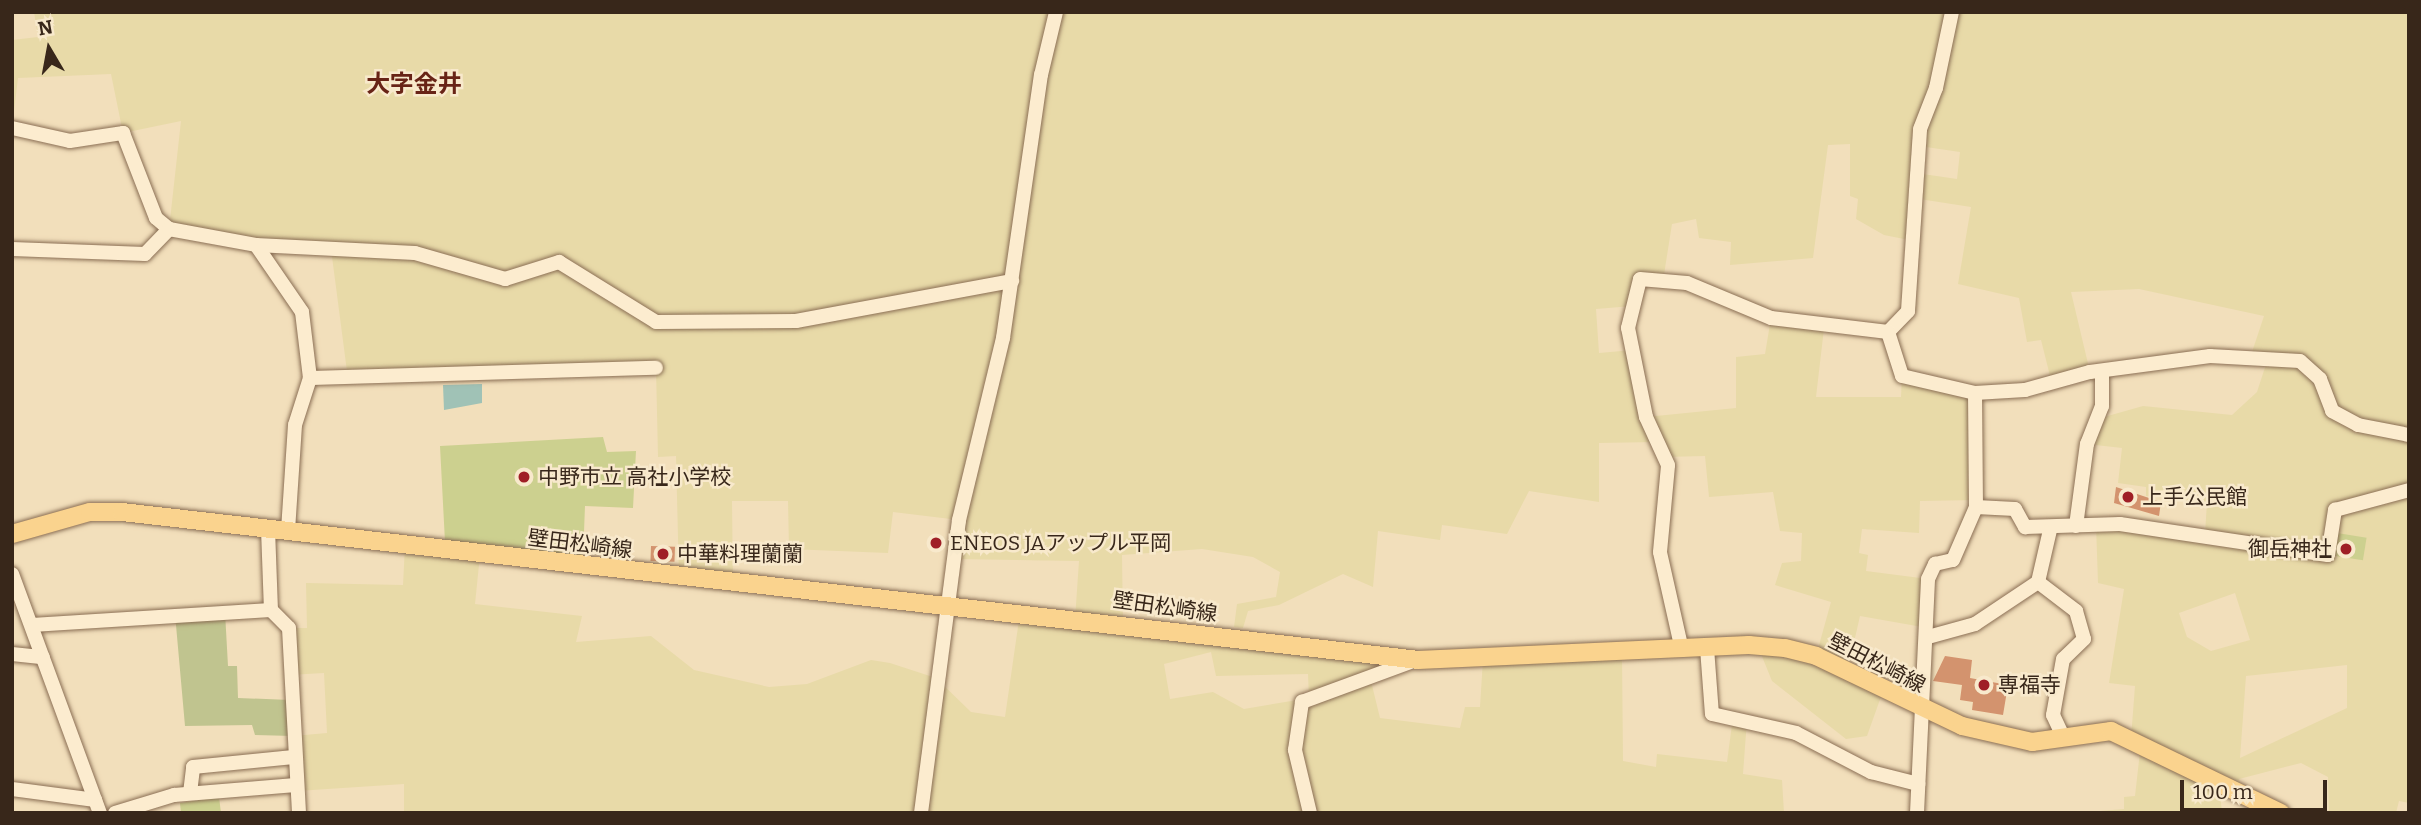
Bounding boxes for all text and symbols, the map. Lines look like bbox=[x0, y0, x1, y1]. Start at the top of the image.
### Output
north arrow bbox=[14, 14, 84, 84]
text: N bbox=[36, 15, 54, 40]
district label: 大字金井 bbox=[366, 71, 462, 99]
place label: 中野市立 高社小学校 bbox=[538, 464, 731, 490]
marker: 中野市立 高社小学校 bbox=[516, 469, 532, 485]
place label: 上手公民館 bbox=[2142, 484, 2247, 510]
marker: 上手公民館 bbox=[2120, 489, 2136, 505]
street label: 壁田松崎線 bbox=[526, 525, 634, 563]
place label: ENEOS JAアップル平岡 bbox=[950, 530, 1171, 556]
marker: ENEOS JAアップル平岡 bbox=[928, 535, 944, 551]
place label: 御岳神社 bbox=[2248, 536, 2332, 562]
place label: 中華料理蘭蘭 bbox=[677, 541, 803, 567]
marker: 御岳神社 bbox=[2338, 541, 2354, 557]
marker: 中華料理蘭蘭 bbox=[655, 546, 671, 562]
street label: 壁田松崎線 bbox=[1111, 587, 1219, 627]
street label: 壁田松崎線 bbox=[1825, 628, 1929, 698]
place label: 専福寺 bbox=[1998, 672, 2061, 698]
marker: 専福寺 bbox=[1976, 677, 1992, 693]
scale bar bbox=[2183, 766, 2330, 810]
text: 100 m bbox=[2193, 779, 2253, 805]

